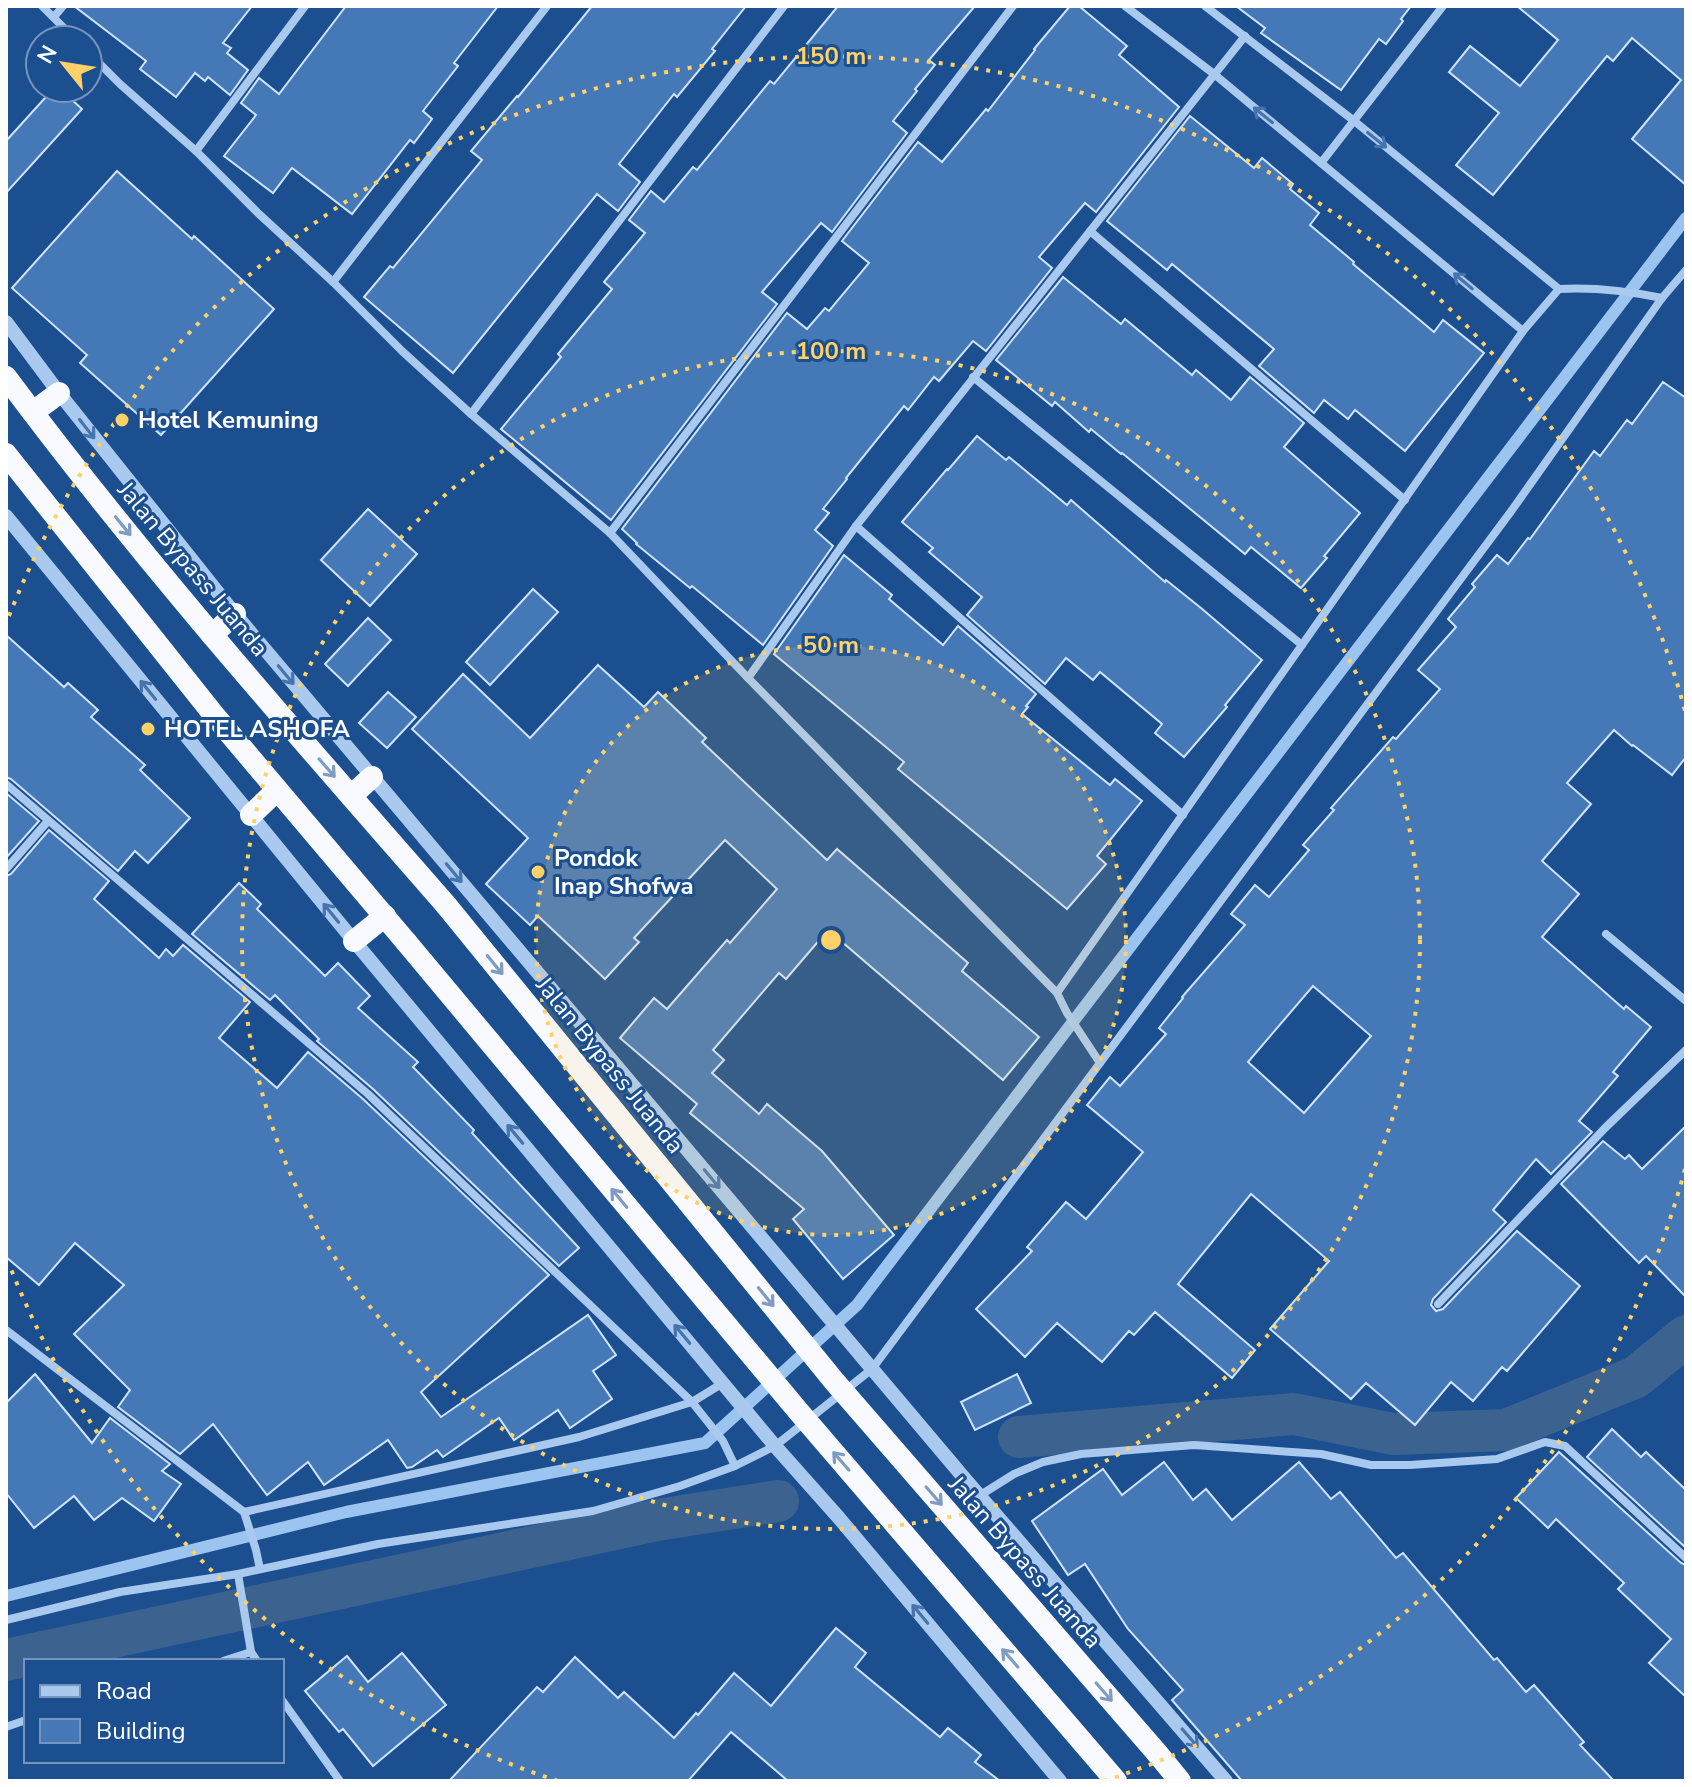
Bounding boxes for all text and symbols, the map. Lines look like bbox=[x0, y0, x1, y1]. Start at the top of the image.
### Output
north arrow bbox=[24, 24, 104, 104]
text: N bbox=[30, 40, 65, 69]
text: 150 m bbox=[796, 40, 866, 72]
one-way arrow bbox=[1253, 106, 1274, 124]
one-way arrow bbox=[1366, 131, 1387, 149]
one-way arrow bbox=[1453, 272, 1474, 290]
text: 100 m bbox=[796, 335, 866, 367]
place label: Hotel Kemuning bbox=[138, 404, 319, 436]
marker: Hotel Kemuning bbox=[113, 411, 131, 429]
one-way arrow bbox=[79, 418, 96, 439]
street label: Jalan Bypass Juanda bbox=[110, 474, 276, 663]
one-way arrow bbox=[114, 516, 132, 536]
text: 50 m bbox=[803, 629, 859, 661]
one-way arrow bbox=[277, 664, 295, 684]
one-way arrow bbox=[139, 680, 157, 701]
place label: HOTEL ASHOFA bbox=[164, 713, 350, 745]
marker: HOTEL ASHOFA bbox=[139, 720, 157, 738]
one-way arrow bbox=[318, 757, 336, 778]
place label: Pondok Inap Shofwa bbox=[554, 842, 694, 902]
one-way arrow bbox=[445, 863, 463, 883]
marker: Pondok Inap Shofwa bbox=[529, 863, 547, 881]
one-way arrow bbox=[322, 903, 340, 923]
centre of rings bbox=[817, 926, 845, 954]
one-way arrow bbox=[486, 955, 504, 975]
street label: Jalan Bypass Juanda bbox=[528, 969, 691, 1160]
one-way arrow bbox=[506, 1124, 524, 1145]
one-way arrow bbox=[703, 1168, 721, 1189]
one-way arrow bbox=[611, 1187, 629, 1208]
one-way arrow bbox=[757, 1286, 775, 1307]
one-way arrow bbox=[673, 1324, 691, 1344]
one-way arrow bbox=[832, 1451, 850, 1472]
street label: Jalan Bypass Juanda bbox=[940, 1468, 1109, 1655]
one-way arrow bbox=[924, 1485, 942, 1505]
one-way arrow bbox=[911, 1604, 929, 1624]
one-way arrow bbox=[1001, 1649, 1019, 1669]
legend bbox=[24, 1659, 284, 1763]
text: Road bbox=[96, 1675, 152, 1707]
one-way arrow bbox=[1095, 1681, 1113, 1701]
text: Building bbox=[96, 1715, 186, 1747]
one-way arrow bbox=[1181, 1728, 1199, 1748]

